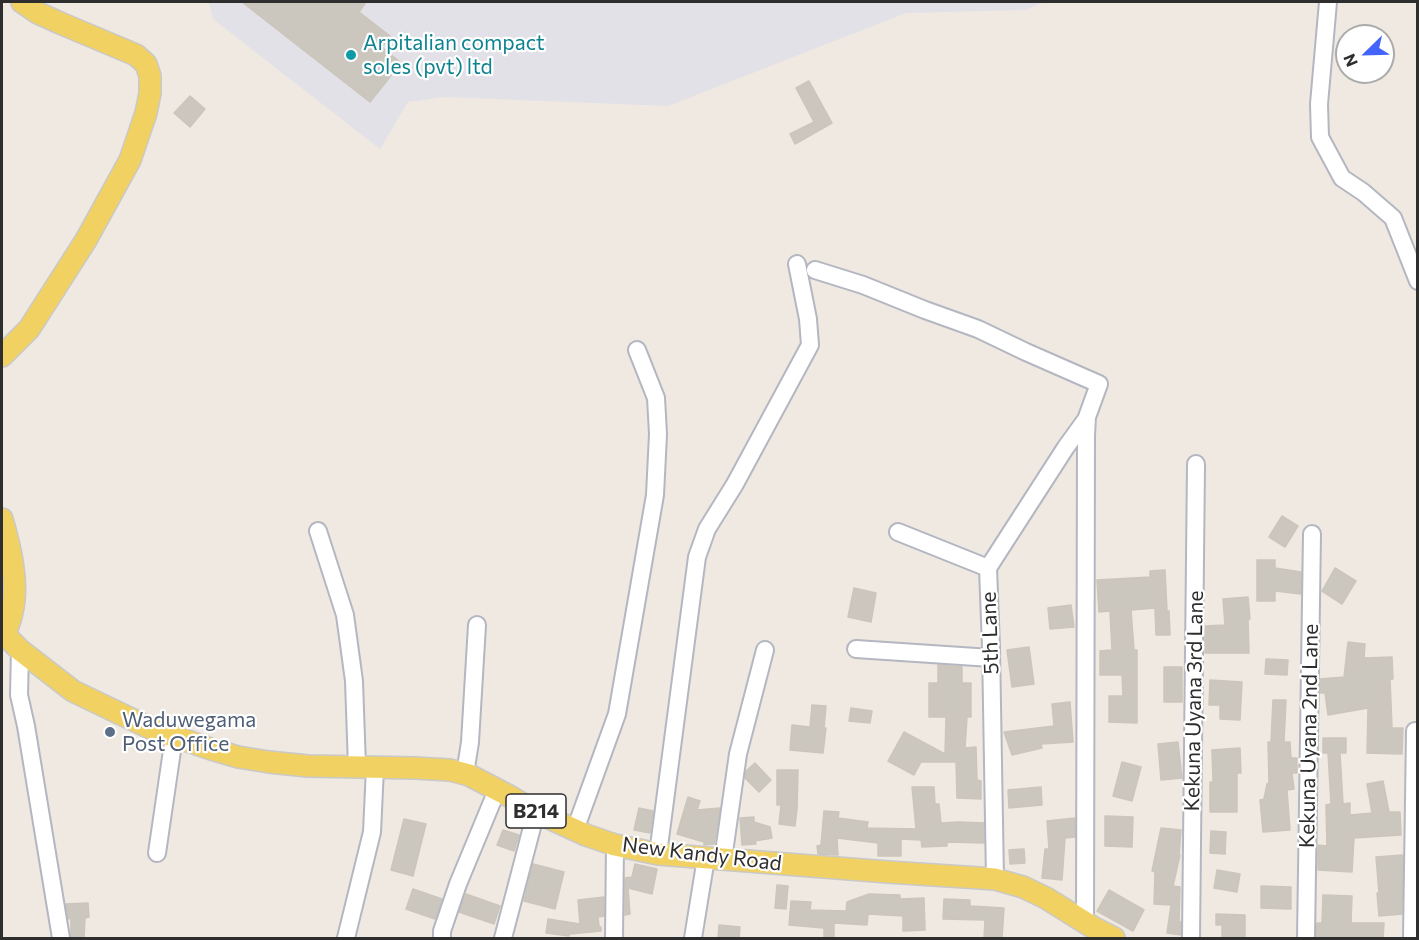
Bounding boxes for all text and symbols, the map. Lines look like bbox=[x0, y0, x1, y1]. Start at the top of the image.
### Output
north arrow bbox=[1335, 24, 1395, 84]
place label: Arpitalian compact soles (pvt) ltd bbox=[363, 30, 545, 80]
marker: Arpitalian compact soles (pvt) ltd bbox=[344, 48, 358, 62]
text: N bbox=[1339, 51, 1361, 70]
street label: Kekuna Uyana 3rd Lane bbox=[1179, 590, 1209, 812]
street label: 5th Lane bbox=[976, 591, 1004, 675]
street label: Kekuna Uyana 2nd Lane bbox=[1294, 624, 1324, 848]
place label: Waduwegama Post Office bbox=[122, 707, 256, 757]
marker: Waduwegama Post Office bbox=[103, 725, 117, 739]
road number: B214 bbox=[506, 794, 566, 828]
street label: New Kandy Road bbox=[621, 832, 783, 876]

